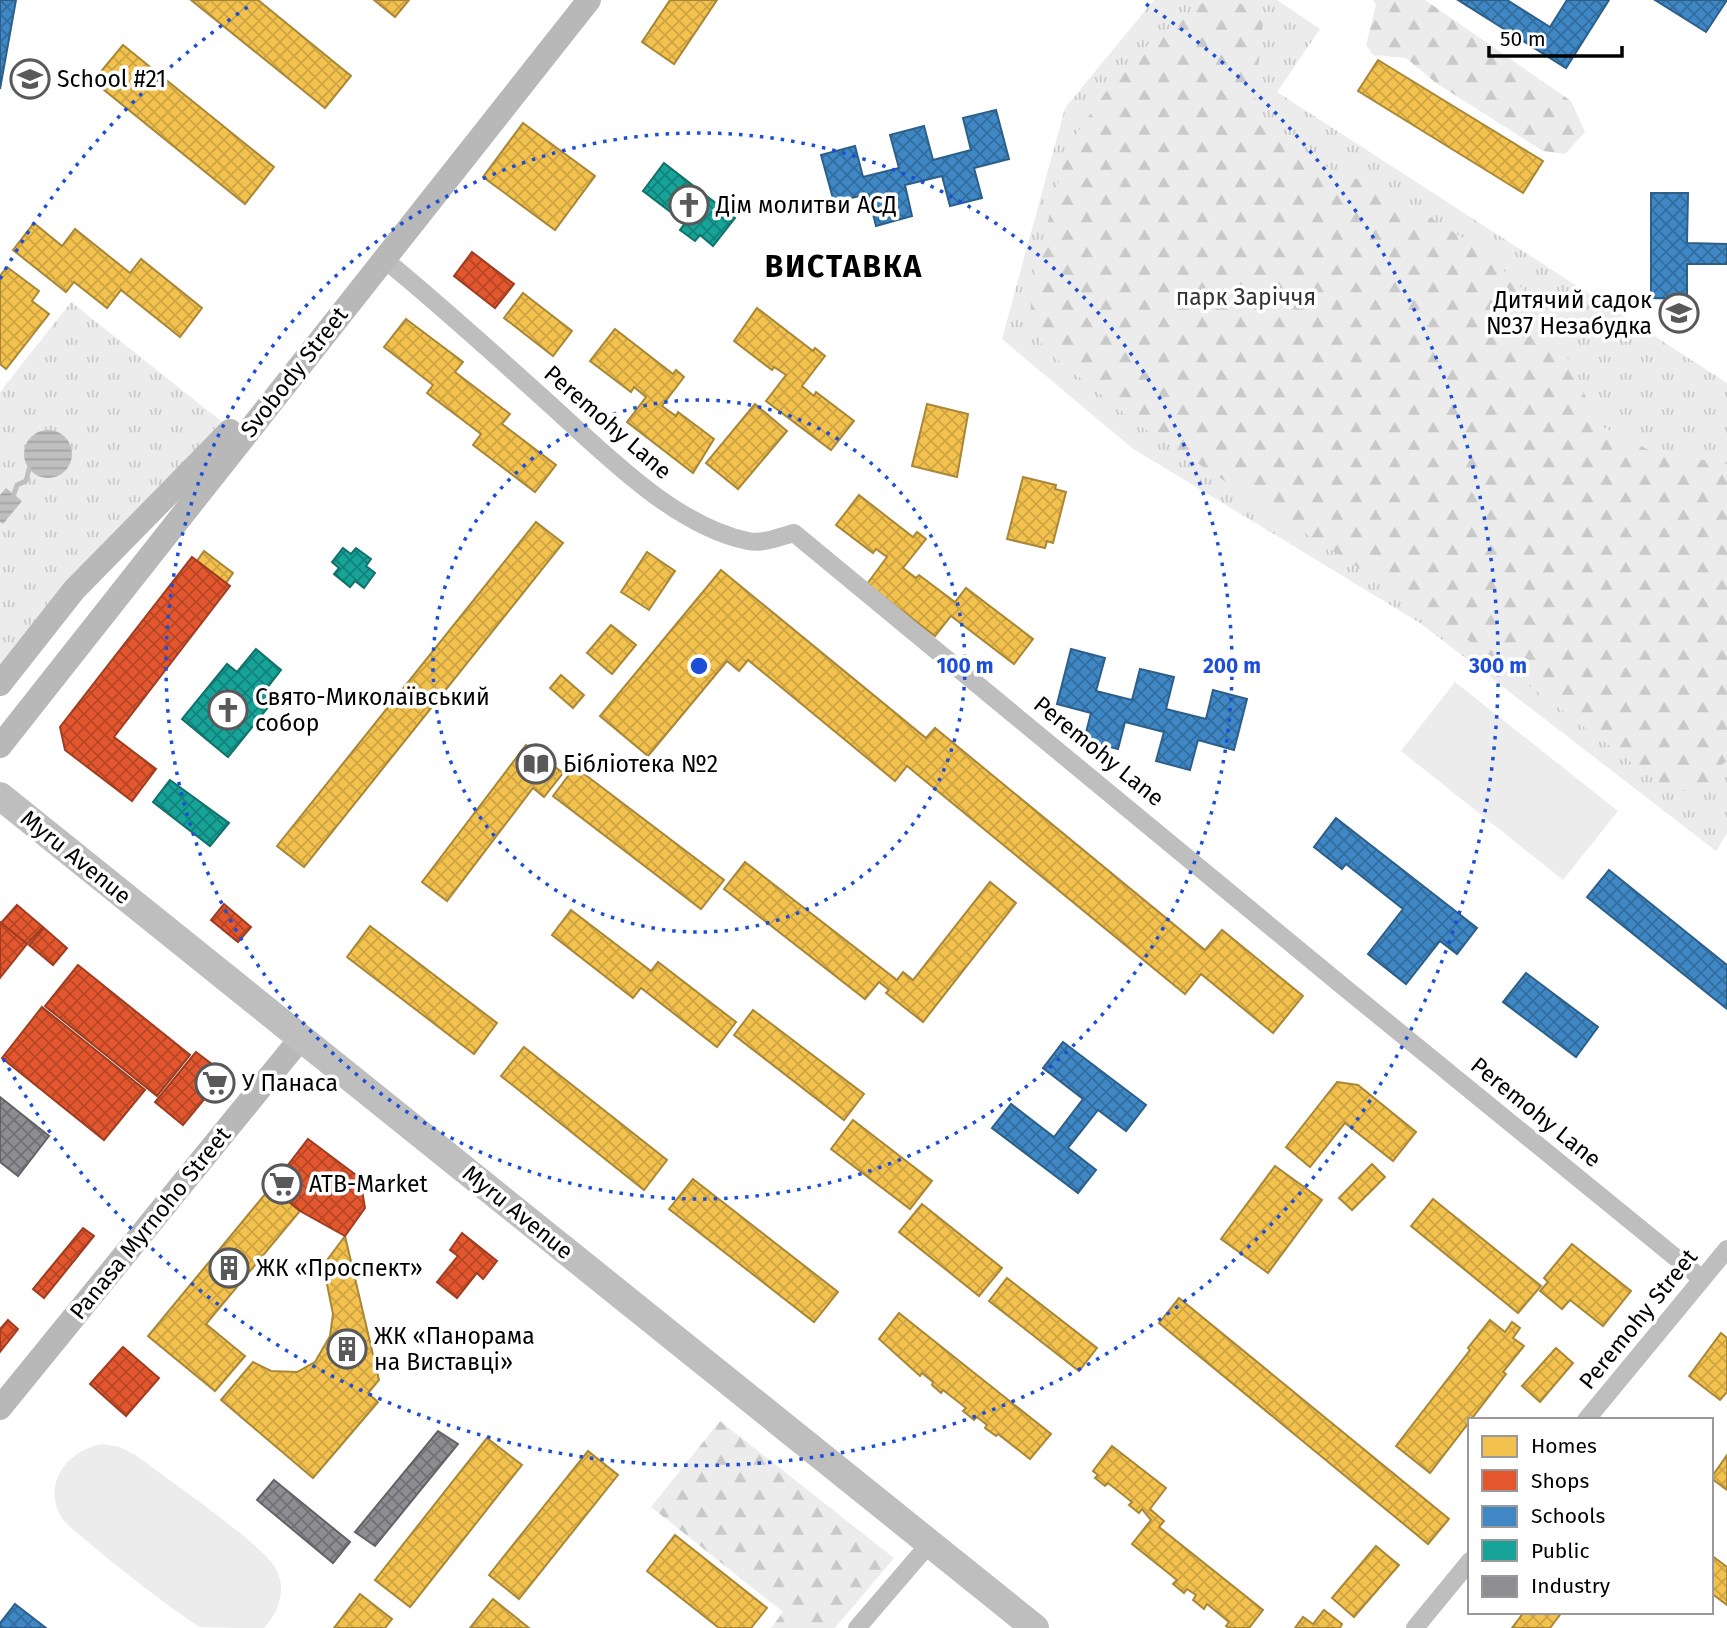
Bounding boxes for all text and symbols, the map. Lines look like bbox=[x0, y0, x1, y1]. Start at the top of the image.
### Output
scale bar bbox=[1489, 14, 1622, 58]
text: 50 m bbox=[1500, 26, 1546, 52]
school or university icon: School #21 bbox=[9, 58, 51, 100]
place label: School #21 bbox=[57, 65, 166, 93]
church icon: Дім молитви АСД bbox=[668, 184, 710, 226]
place label: Дім молитви АСД bbox=[715, 191, 897, 219]
district label: ВИСТАВКА bbox=[765, 249, 923, 285]
park label: парк Заріччя bbox=[1176, 283, 1316, 311]
place label: Дитячий садок №37 Незабудка bbox=[1486, 286, 1652, 340]
school or university icon: Дитячий садок №37 Незабудка bbox=[1658, 292, 1700, 334]
street label: Svobody Street bbox=[234, 301, 354, 443]
street label: Peremohy Lane bbox=[539, 359, 677, 485]
text: 100 m bbox=[936, 653, 994, 679]
text: 200 m bbox=[1203, 653, 1261, 679]
text: 300 m bbox=[1468, 653, 1527, 679]
centre of rings bbox=[687, 654, 711, 678]
place label: Свято-Миколаївський собор bbox=[255, 683, 490, 737]
church icon: Свято-Миколаївський собор bbox=[207, 689, 249, 731]
street label: Peremohy Lane bbox=[1028, 690, 1170, 812]
library icon: Бібліотека №2 bbox=[515, 743, 557, 785]
place label: Бібліотека №2 bbox=[563, 750, 718, 778]
street label: Myru Avenue bbox=[15, 804, 137, 910]
street label: Peremohy Lane bbox=[1465, 1051, 1607, 1173]
supermarket icon: У Панаса bbox=[194, 1062, 236, 1104]
place label: У Панаса bbox=[242, 1069, 338, 1097]
street label: Panasa Myrnoho Street bbox=[64, 1120, 237, 1325]
street label: Myru Avenue bbox=[457, 1159, 579, 1265]
supermarket icon: ATB-Market bbox=[261, 1163, 303, 1205]
place label: ATB-Market bbox=[309, 1170, 429, 1198]
street label: Peremohy Street bbox=[1573, 1243, 1704, 1395]
building icon: ЖК «Проспект» bbox=[208, 1247, 250, 1289]
place label: ЖК «Проспект» bbox=[256, 1254, 423, 1282]
place label: ЖК «Панорама на Виставці» bbox=[374, 1322, 535, 1376]
building icon: ЖК «Панорама на Виставці» bbox=[326, 1328, 368, 1370]
legend bbox=[1468, 1418, 1713, 1614]
text: Homes bbox=[1531, 1433, 1597, 1459]
text: Shops bbox=[1531, 1468, 1589, 1494]
text: Schools bbox=[1531, 1503, 1605, 1529]
text: Public bbox=[1531, 1538, 1589, 1564]
text: Industry bbox=[1531, 1573, 1611, 1599]

